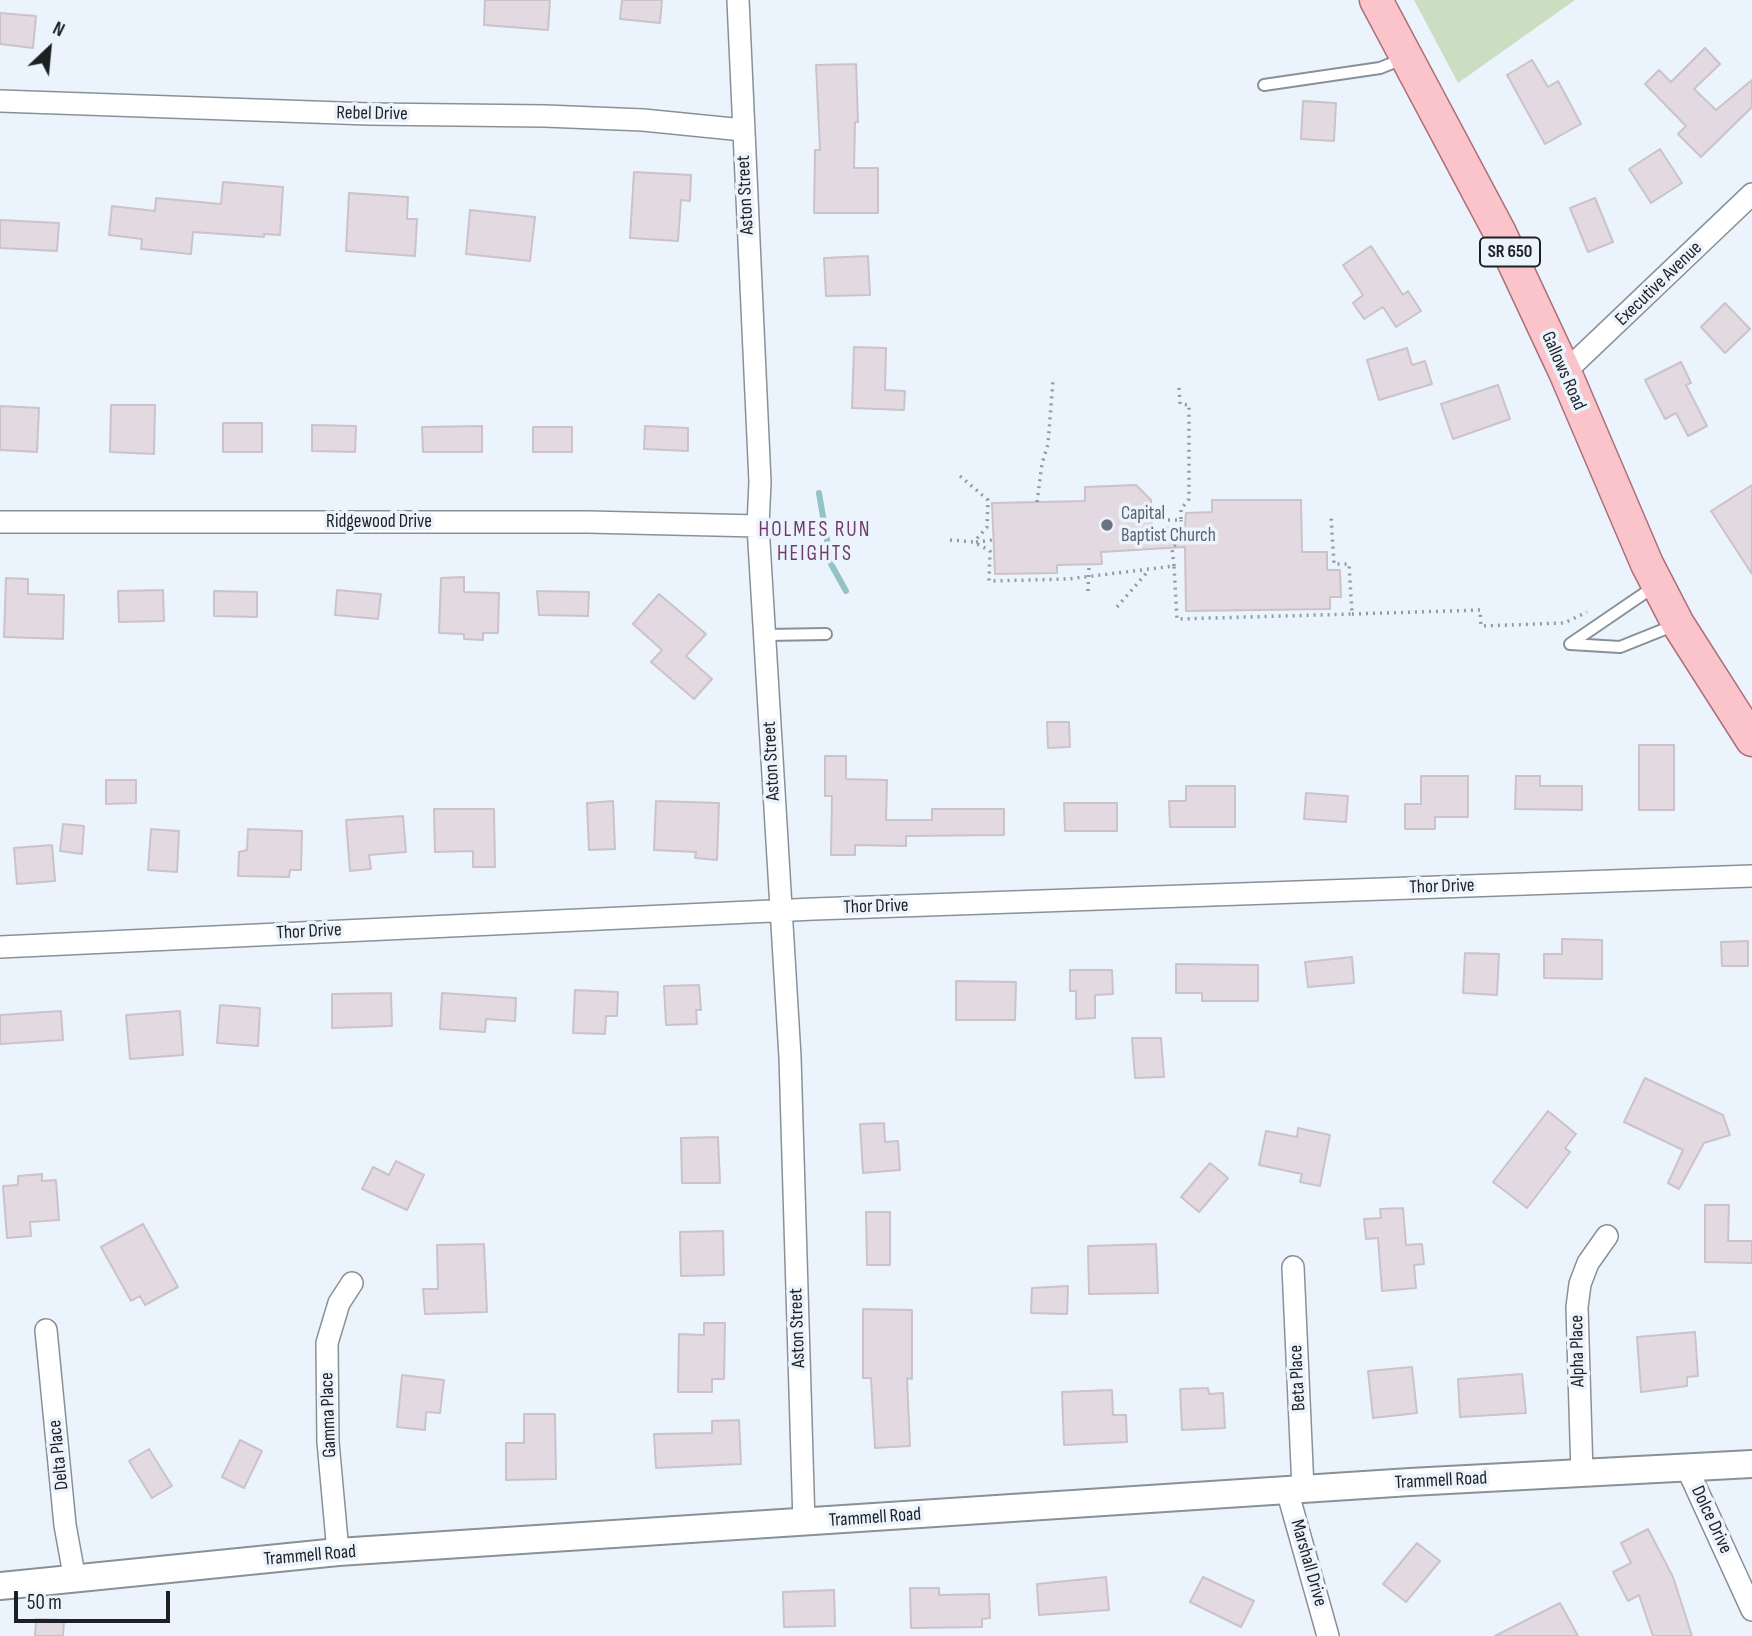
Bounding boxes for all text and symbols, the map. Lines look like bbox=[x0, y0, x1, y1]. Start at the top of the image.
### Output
north arrow bbox=[14, 14, 84, 84]
text: N bbox=[49, 17, 68, 42]
street label: Rebel Drive bbox=[336, 102, 408, 126]
street label: Aston Street bbox=[733, 155, 759, 235]
street label: Executive Avenue bbox=[1611, 237, 1707, 331]
road number: SR 650 bbox=[1480, 238, 1540, 266]
street label: Gallows Road bbox=[1536, 328, 1590, 414]
place label: Capital Baptist Church bbox=[1121, 503, 1216, 547]
street label: Ridgewood Drive bbox=[326, 511, 432, 533]
marker: Capital Baptist Church bbox=[1099, 517, 1115, 533]
district label: HOLMES RUN HEIGHTS bbox=[760, 518, 870, 568]
street label: Aston Street bbox=[759, 721, 785, 801]
street label: Thor Drive bbox=[1409, 874, 1475, 900]
street label: Thor Drive bbox=[843, 894, 909, 920]
street label: Thor Drive bbox=[276, 919, 342, 945]
street label: Aston Street bbox=[785, 1288, 811, 1368]
street label: Alpha Place bbox=[1566, 1315, 1590, 1387]
street label: Beta Place bbox=[1285, 1344, 1311, 1412]
street label: Gamma Place bbox=[316, 1372, 342, 1458]
street label: Delta Place bbox=[44, 1419, 74, 1491]
street label: Trammell Road bbox=[1394, 1467, 1488, 1495]
street label: Dolce Drive bbox=[1685, 1482, 1737, 1558]
street label: Trammell Road bbox=[828, 1503, 922, 1533]
street label: Marshall Drive bbox=[1285, 1517, 1331, 1609]
street label: Trammell Road bbox=[263, 1541, 357, 1571]
scale bar bbox=[18, 1576, 173, 1620]
text: 50 m bbox=[27, 1590, 62, 1615]

